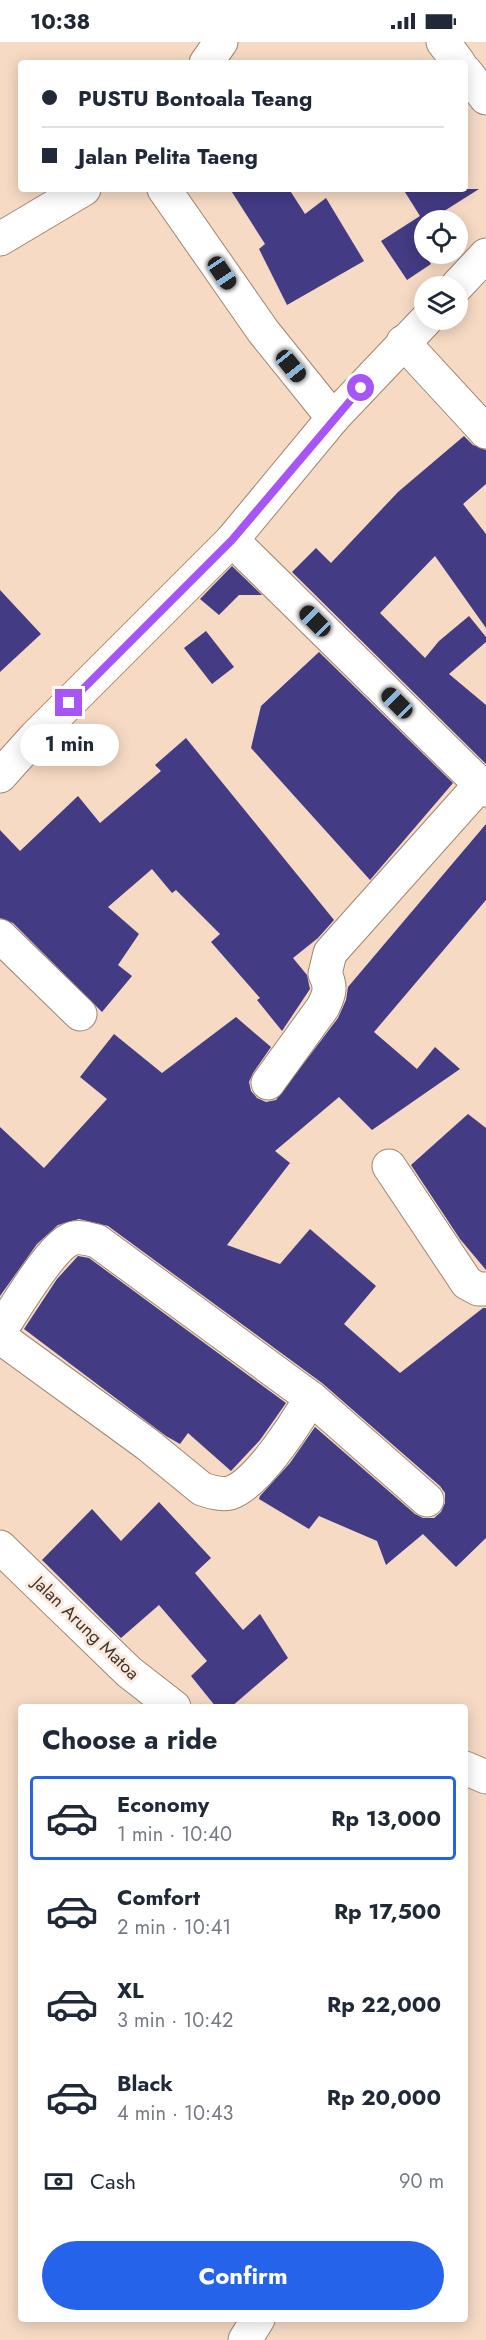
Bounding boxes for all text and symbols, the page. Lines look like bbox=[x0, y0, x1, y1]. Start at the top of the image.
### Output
text: 10:38 bbox=[30, 5, 90, 37]
text: PUSTU Bontoala Teang bbox=[78, 82, 312, 114]
text: Jalan Pelita Taeng bbox=[78, 140, 258, 172]
map controls bbox=[414, 210, 468, 330]
button: locate bbox=[414, 210, 468, 264]
car bbox=[204, 253, 240, 293]
button: layers bbox=[414, 276, 468, 330]
car bbox=[273, 346, 309, 386]
route start bbox=[347, 374, 374, 401]
car bbox=[296, 602, 334, 640]
car bbox=[378, 684, 416, 722]
route end bbox=[55, 689, 82, 716]
callout: 1 min bbox=[20, 724, 118, 766]
text: 1 min bbox=[45, 730, 94, 759]
street label: Jalan Arung Matoa bbox=[25, 1569, 145, 1686]
text: Choose a ride bbox=[42, 1720, 217, 1759]
text: Economy bbox=[117, 1788, 209, 1820]
icon: car bbox=[45, 1791, 99, 1845]
text: Rp 13,000 bbox=[331, 1802, 441, 1834]
text: 1 min · 10:40 bbox=[117, 1820, 232, 1849]
text: Comfort bbox=[117, 1881, 200, 1913]
icon: car bbox=[45, 1884, 99, 1938]
text: Rp 17,500 bbox=[334, 1895, 441, 1927]
text: 2 min · 10:41 bbox=[117, 1913, 231, 1942]
text: XL bbox=[117, 1974, 144, 2006]
icon: car bbox=[45, 1977, 99, 2031]
text: Rp 22,000 bbox=[327, 1988, 441, 2020]
text: 3 min · 10:42 bbox=[117, 2006, 233, 2035]
text: Black bbox=[117, 2067, 173, 2099]
icon: car bbox=[45, 2070, 99, 2124]
text: Rp 20,000 bbox=[327, 2081, 441, 2113]
text: 4 min · 10:43 bbox=[117, 2099, 234, 2128]
icon: cash bbox=[42, 2165, 75, 2198]
text: Cash bbox=[90, 2165, 136, 2197]
text: 90 m bbox=[399, 2167, 444, 2196]
button: Confirm bbox=[42, 2241, 444, 2310]

